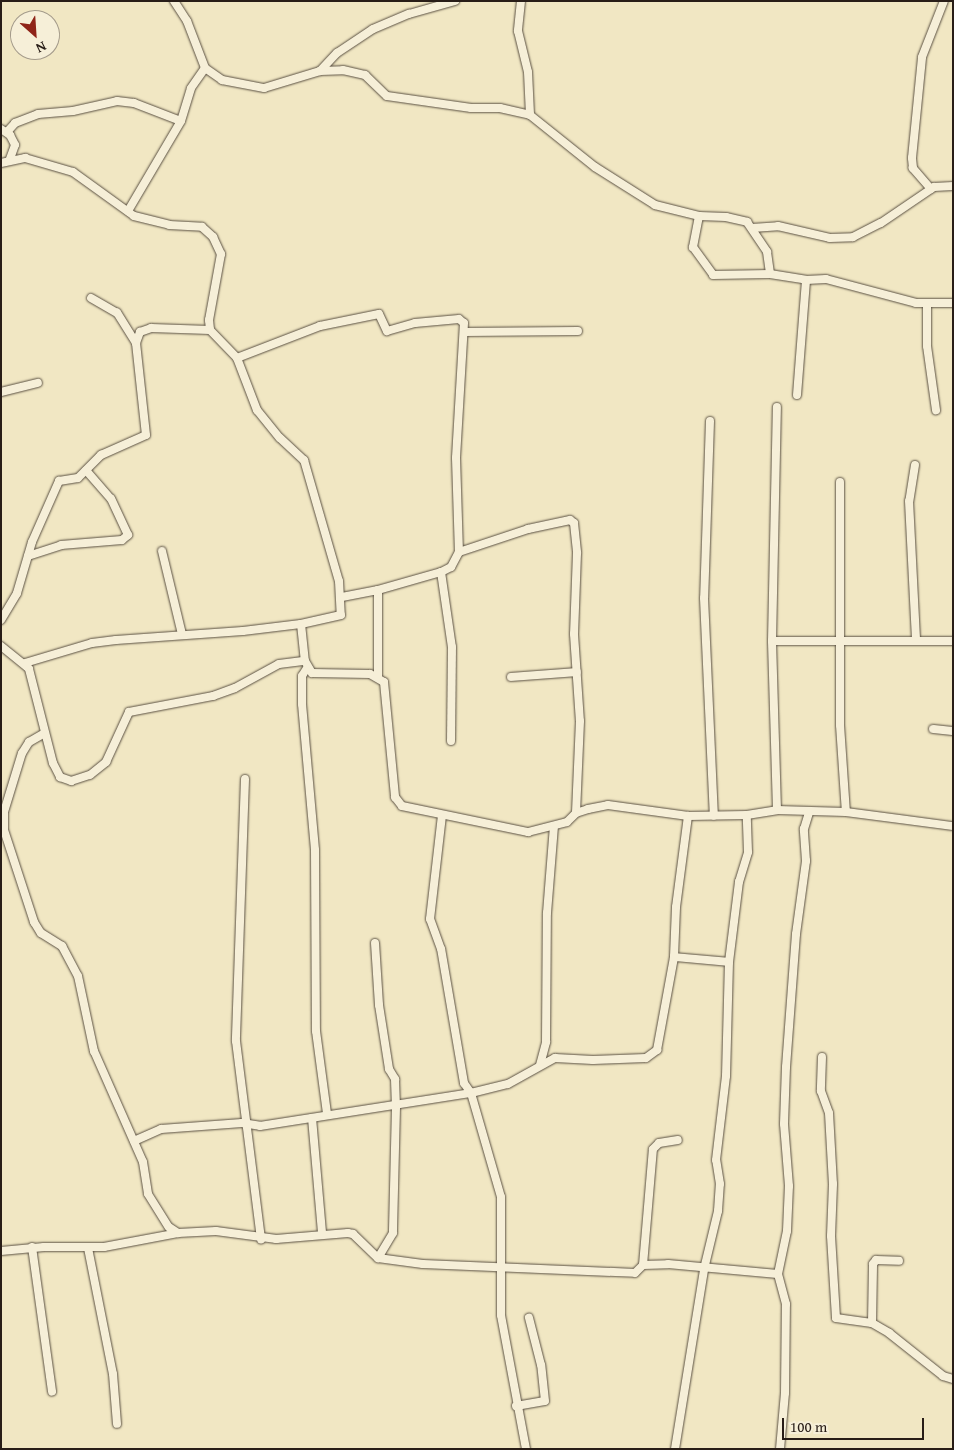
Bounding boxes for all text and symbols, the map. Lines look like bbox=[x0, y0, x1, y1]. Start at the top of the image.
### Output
north arrow bbox=[10, 10, 60, 60]
text: N bbox=[33, 37, 50, 59]
scale bar bbox=[784, 1408, 926, 1440]
text: 100 m bbox=[790, 1416, 827, 1437]

